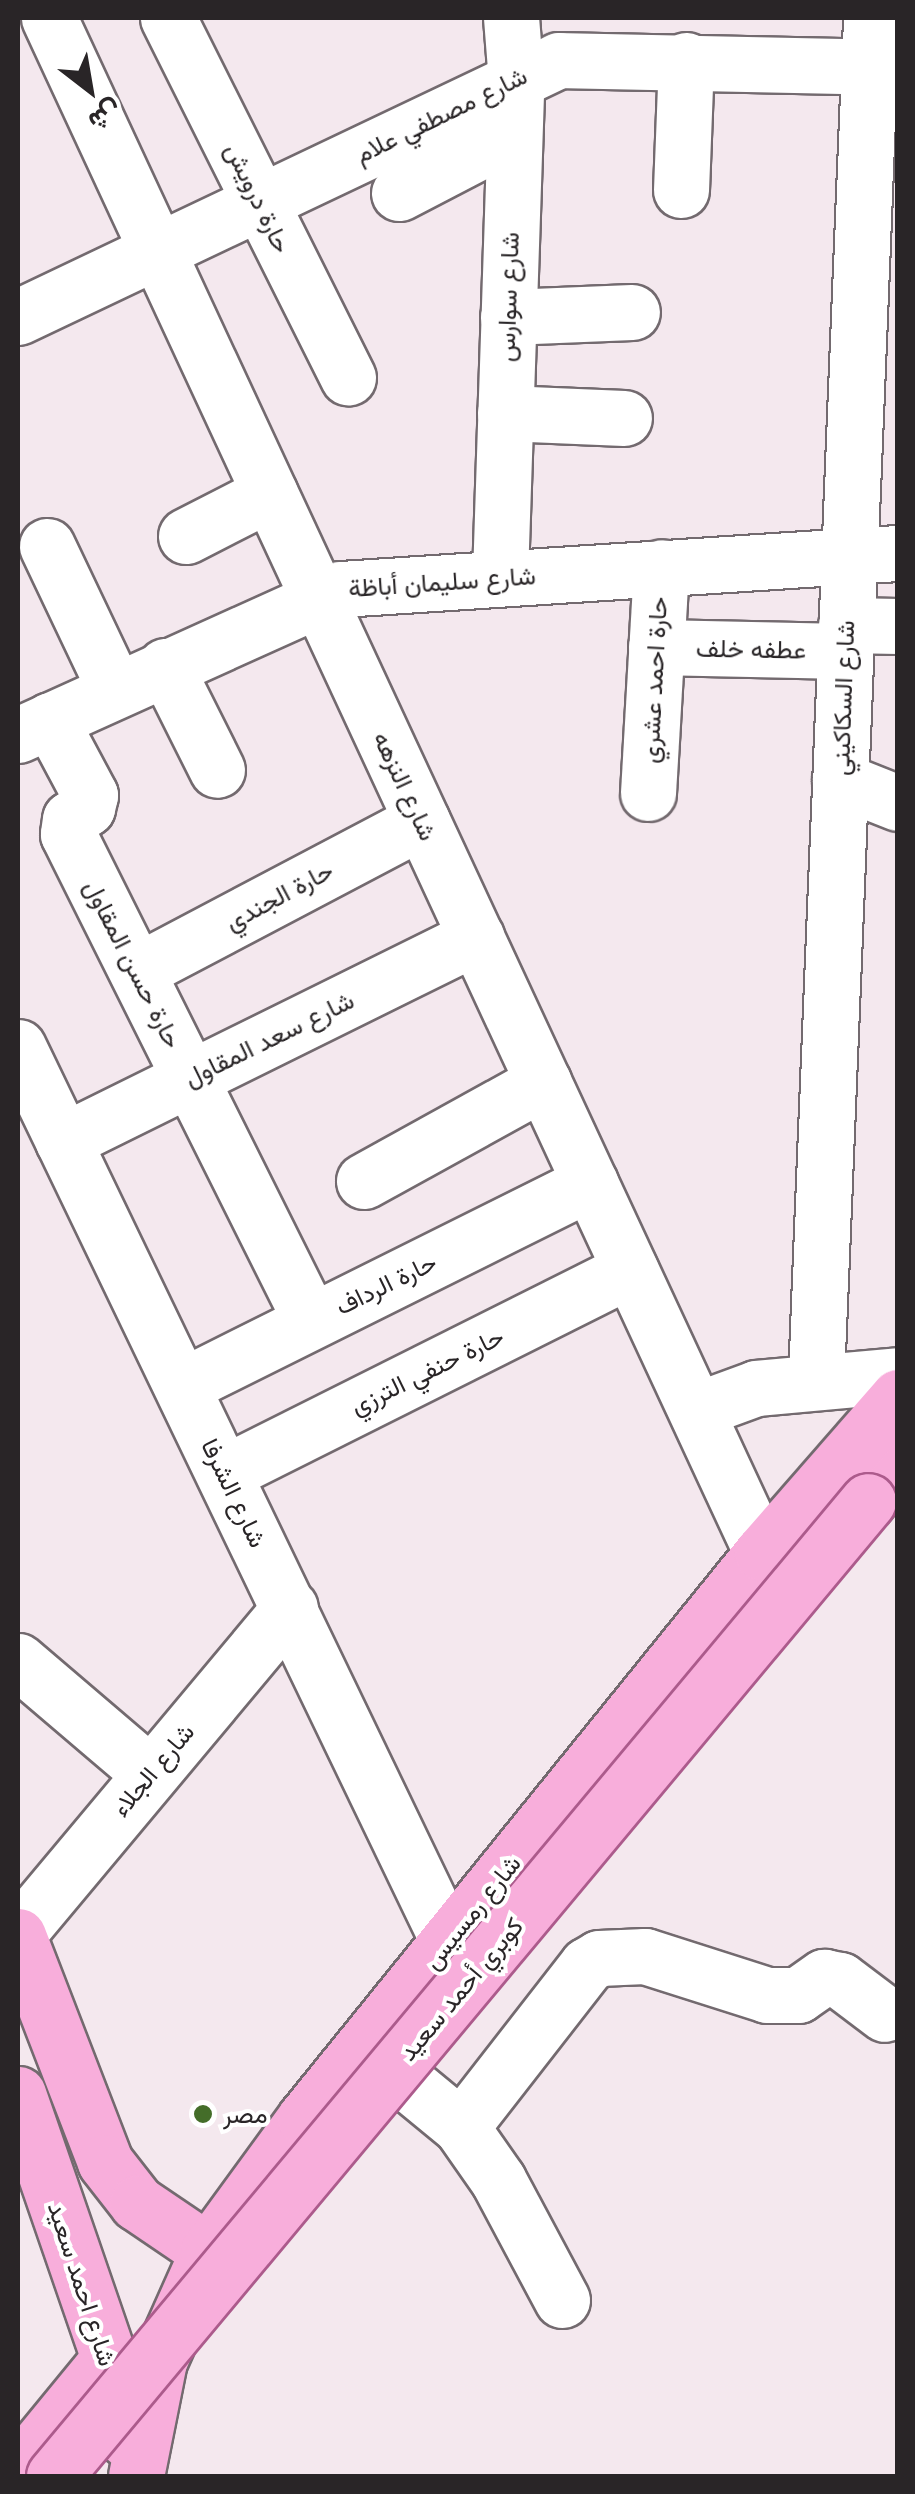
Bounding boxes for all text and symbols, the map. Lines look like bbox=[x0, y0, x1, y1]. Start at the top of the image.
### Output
north arrow bbox=[40, 40, 140, 140]
street label: شارع مصطفي علام bbox=[350, 60, 532, 170]
text: ش bbox=[83, 94, 128, 138]
street label: حارة درويش bbox=[219, 138, 297, 258]
street label: شارع سوارس bbox=[491, 232, 525, 362]
street label: شارع سليمان أباظة bbox=[347, 560, 537, 604]
street label: حارة احمد عشري bbox=[635, 596, 673, 764]
street label: شارع السكاكيني bbox=[825, 620, 861, 776]
street label: عطفه خلف bbox=[696, 633, 806, 665]
street label: شارع النزهه bbox=[367, 727, 443, 845]
street label: حارة الجندي bbox=[220, 855, 338, 937]
street label: حارة حسن المقاول bbox=[78, 875, 188, 1053]
street label: شارع سعد المقاول bbox=[179, 985, 359, 1093]
street label: حارة الرداف bbox=[331, 1247, 441, 1321]
street label: حارة حنفي الترزي bbox=[346, 1321, 508, 1421]
street label: شارع الشرفا bbox=[195, 1434, 273, 1552]
street label: شارع الجلاء bbox=[105, 1717, 201, 1823]
street label: شارع رمسيس bbox=[417, 1849, 527, 1975]
street label: كوبري أحمد سعيد bbox=[393, 1911, 529, 2067]
place label: مصر bbox=[223, 2099, 267, 2129]
marker: مصر bbox=[192, 2103, 214, 2125]
street label: شارع احمد سعيد bbox=[41, 2198, 123, 2370]

